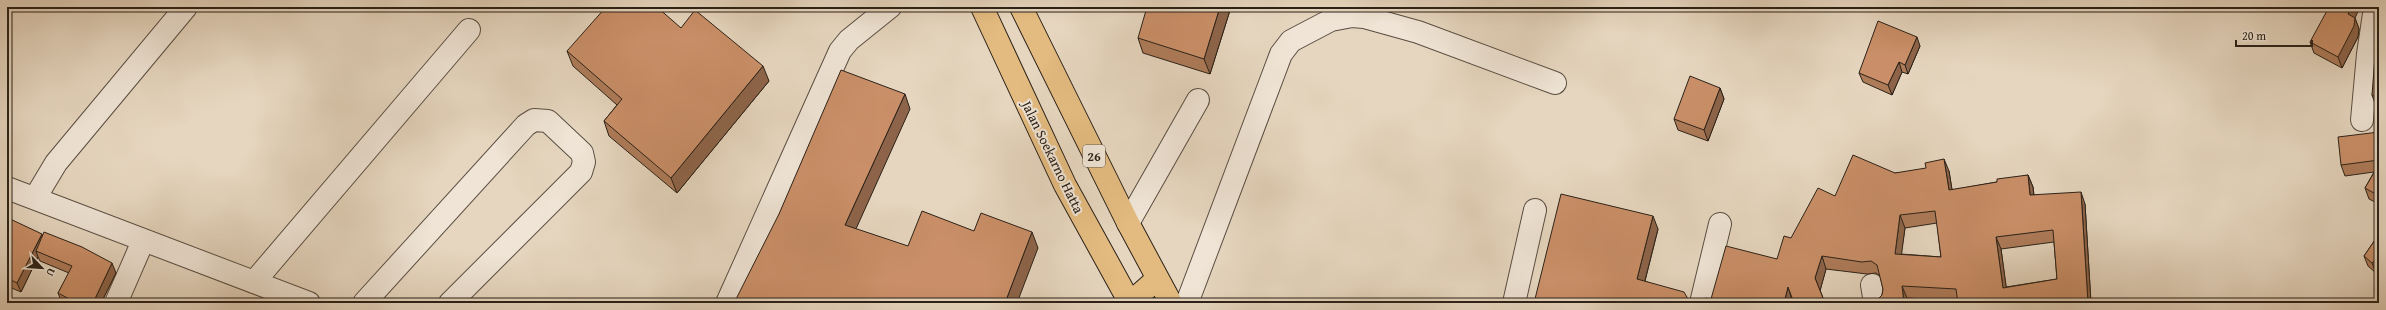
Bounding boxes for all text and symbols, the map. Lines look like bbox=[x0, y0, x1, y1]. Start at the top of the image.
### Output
scale bar bbox=[2236, 22, 2312, 48]
text: 20 m bbox=[2242, 27, 2266, 44]
street label: Jalan Soekarno Hatta bbox=[1016, 96, 1089, 217]
road number: 26 bbox=[1083, 145, 1105, 167]
north arrow bbox=[22, 248, 62, 288]
text: U bbox=[42, 265, 60, 279]

